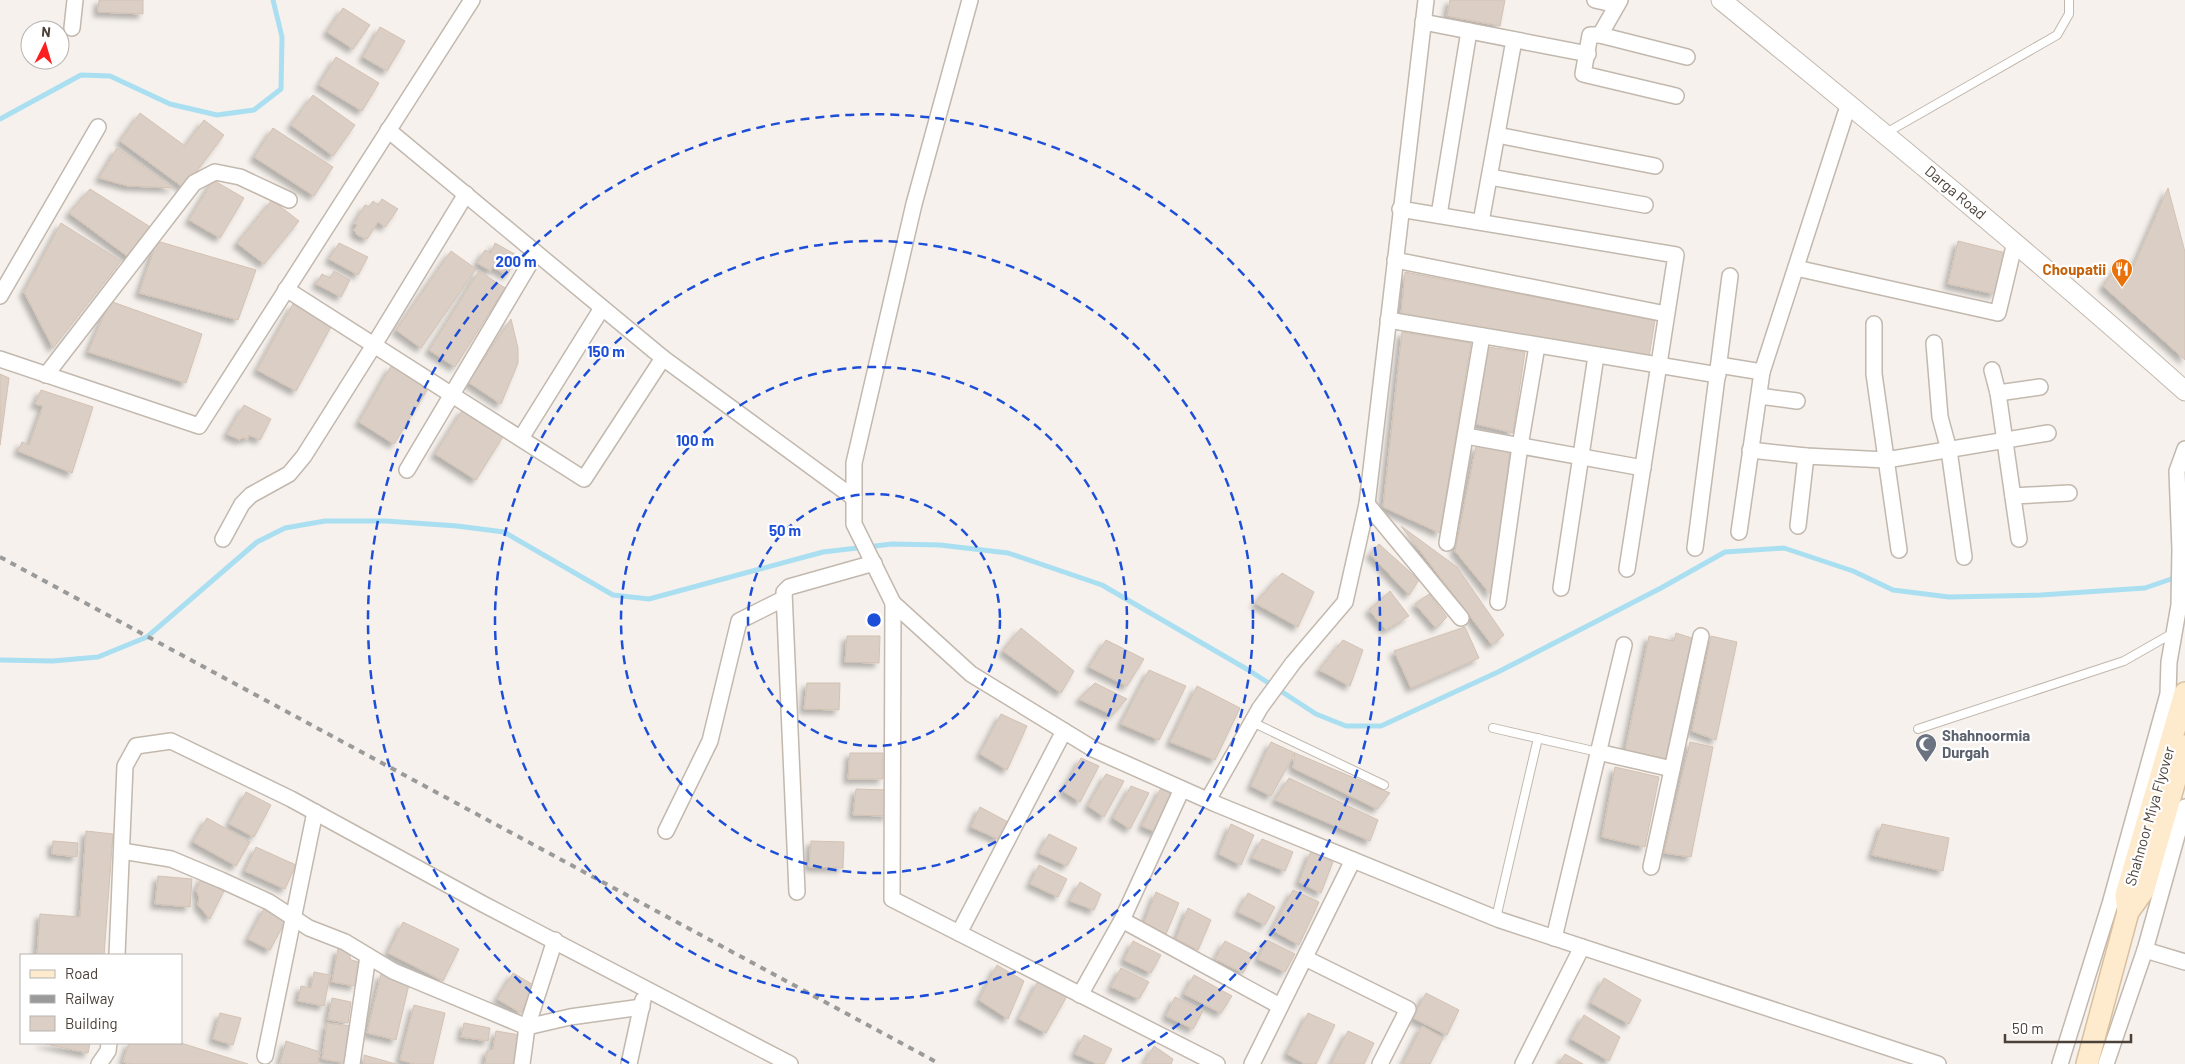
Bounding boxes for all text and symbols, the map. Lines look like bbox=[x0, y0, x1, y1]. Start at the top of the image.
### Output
north arrow bbox=[20, 20, 70, 70]
text: N bbox=[41, 23, 52, 40]
street label: Darga Road bbox=[1922, 161, 1990, 223]
text: 200 m bbox=[495, 252, 537, 270]
restaurant icon: Choupatii bbox=[2110, 257, 2134, 288]
place label: Choupatii bbox=[2043, 260, 2106, 278]
text: 150 m bbox=[587, 342, 625, 360]
text: 100 m bbox=[676, 431, 714, 449]
text: 50 m bbox=[769, 521, 801, 539]
centre of rings bbox=[865, 611, 883, 629]
place label: Shahnoormia Durgah bbox=[1942, 726, 2030, 761]
mosque icon: Shahnoormia Durgah bbox=[1914, 732, 1938, 763]
street label: Shahnoor Miya Flyover bbox=[2120, 744, 2178, 888]
legend bbox=[20, 954, 182, 1044]
text: Road bbox=[65, 964, 98, 982]
text: Railway bbox=[65, 989, 114, 1007]
scale bar bbox=[2005, 1012, 2131, 1044]
text: Building bbox=[65, 1014, 118, 1032]
text: 50 m bbox=[2012, 1019, 2044, 1037]

